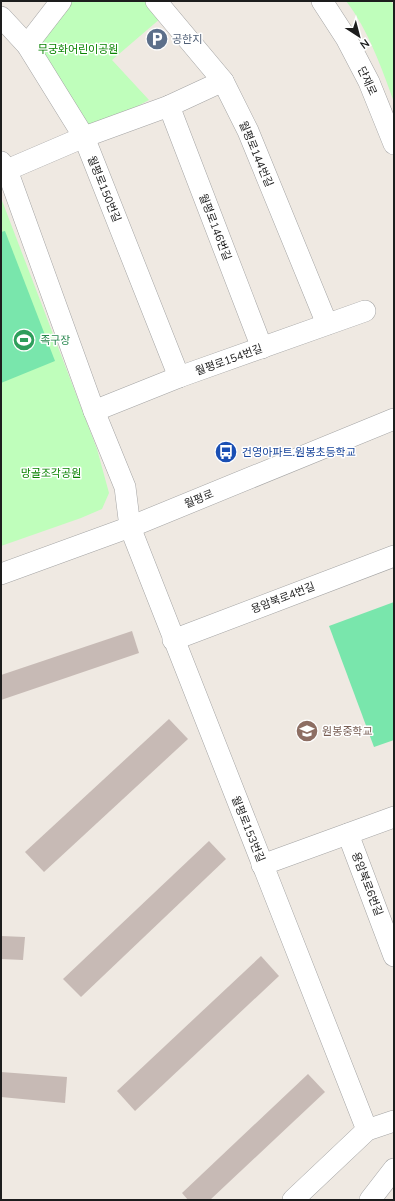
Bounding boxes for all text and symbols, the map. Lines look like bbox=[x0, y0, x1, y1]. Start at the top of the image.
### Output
north arrow bbox=[339, 16, 379, 56]
parking icon: 공한지 bbox=[144, 26, 170, 52]
place label: 공한지 bbox=[172, 32, 202, 47]
text: N bbox=[357, 35, 372, 52]
park label: 무궁화어린이공원 bbox=[38, 42, 118, 57]
street label: 단재로 bbox=[354, 64, 380, 98]
street label: 월평로144번길 bbox=[235, 119, 277, 189]
street label: 월평로150번길 bbox=[84, 154, 124, 224]
street label: 월평로146번길 bbox=[195, 191, 235, 263]
sports icon: 족구장 bbox=[11, 327, 37, 353]
place label: 족구장 bbox=[40, 333, 70, 348]
street label: 월평로154번길 bbox=[193, 341, 265, 379]
bus stop icon: 건영아파트.원봉초등학교 bbox=[213, 439, 239, 465]
place label: 건영아파트.원봉초등학교 bbox=[242, 445, 356, 460]
park label: 망골조각공원 bbox=[21, 466, 81, 481]
street label: 월평로 bbox=[182, 486, 216, 512]
street label: 용암북로4번길 bbox=[249, 579, 317, 617]
school or university icon: 원봉중학교 bbox=[294, 718, 320, 744]
place label: 원봉중학교 bbox=[322, 724, 373, 739]
street label: 월평로153번길 bbox=[228, 794, 268, 864]
street label: 용암북로6번길 bbox=[348, 850, 386, 918]

